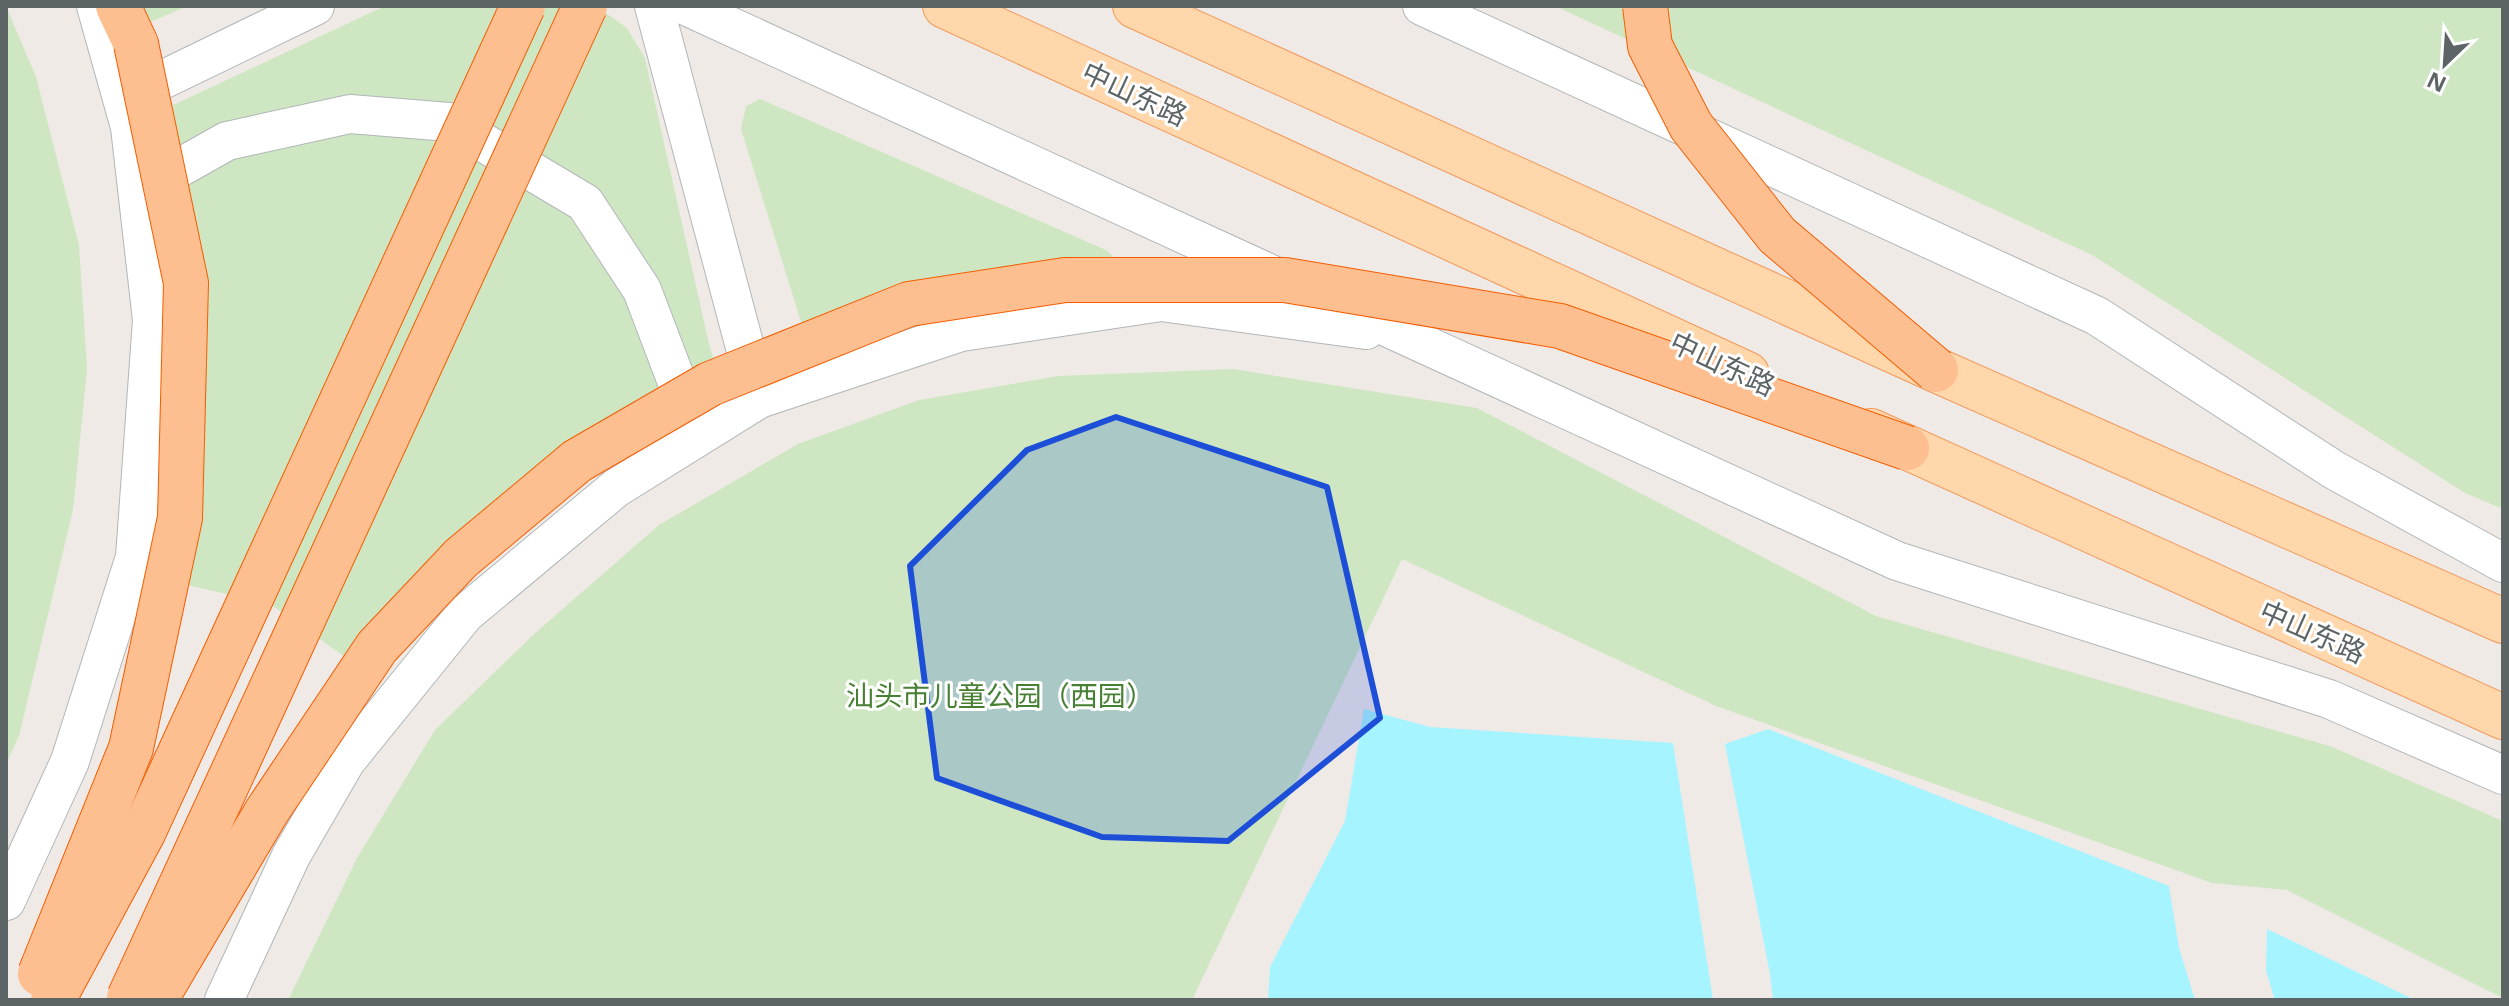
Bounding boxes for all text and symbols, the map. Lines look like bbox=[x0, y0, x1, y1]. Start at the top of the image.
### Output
north arrow bbox=[2405, 24, 2485, 104]
street label: 中山东路 bbox=[1076, 52, 1194, 134]
text: N bbox=[2422, 66, 2451, 100]
street label: 中山东路 bbox=[1664, 322, 1782, 404]
street label: 中山东路 bbox=[2254, 591, 2372, 671]
park label: 汕头市儿童公园（西园） bbox=[846, 676, 1154, 714]

